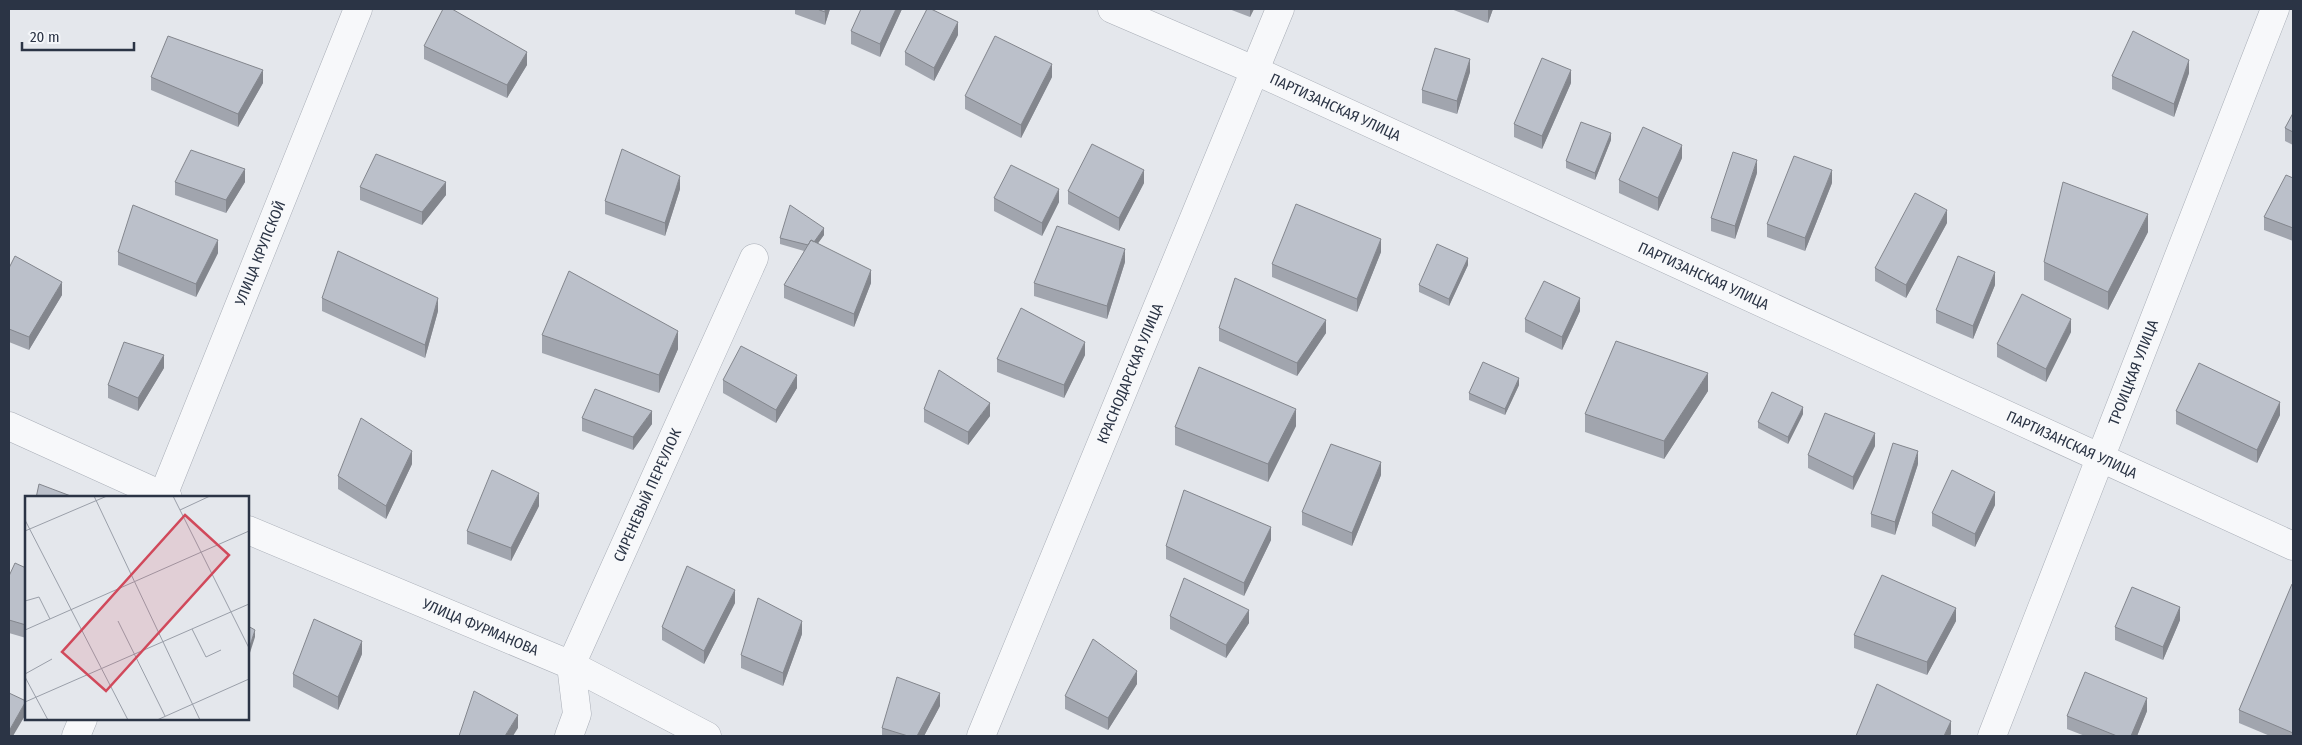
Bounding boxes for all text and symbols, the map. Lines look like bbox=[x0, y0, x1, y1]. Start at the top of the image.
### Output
scale bar bbox=[22, 20, 135, 52]
text: 20 m bbox=[30, 28, 60, 46]
street label: ПАРТИЗАНСКАЯ УЛИЦА bbox=[1267, 70, 1404, 145]
street label: УЛИЦА КРУПСКОЙ bbox=[231, 198, 289, 309]
street label: ПАРТИЗАНСКАЯ УЛИЦА bbox=[1635, 238, 1772, 314]
street label: КРАСНОДАРСКАЯ УЛИЦА bbox=[1093, 301, 1167, 446]
street label: ТРОИЦКАЯ УЛИЦА bbox=[2105, 317, 2162, 428]
street label: ПАРТИЗАНСКАЯ УЛИЦА bbox=[2004, 407, 2140, 482]
street label: СИРЕНЕВЫЙ ПЕРЕУЛОК bbox=[610, 426, 685, 565]
inset map bbox=[25, 496, 249, 720]
street label: УЛИЦА ФУРМАНОВА bbox=[419, 595, 541, 659]

